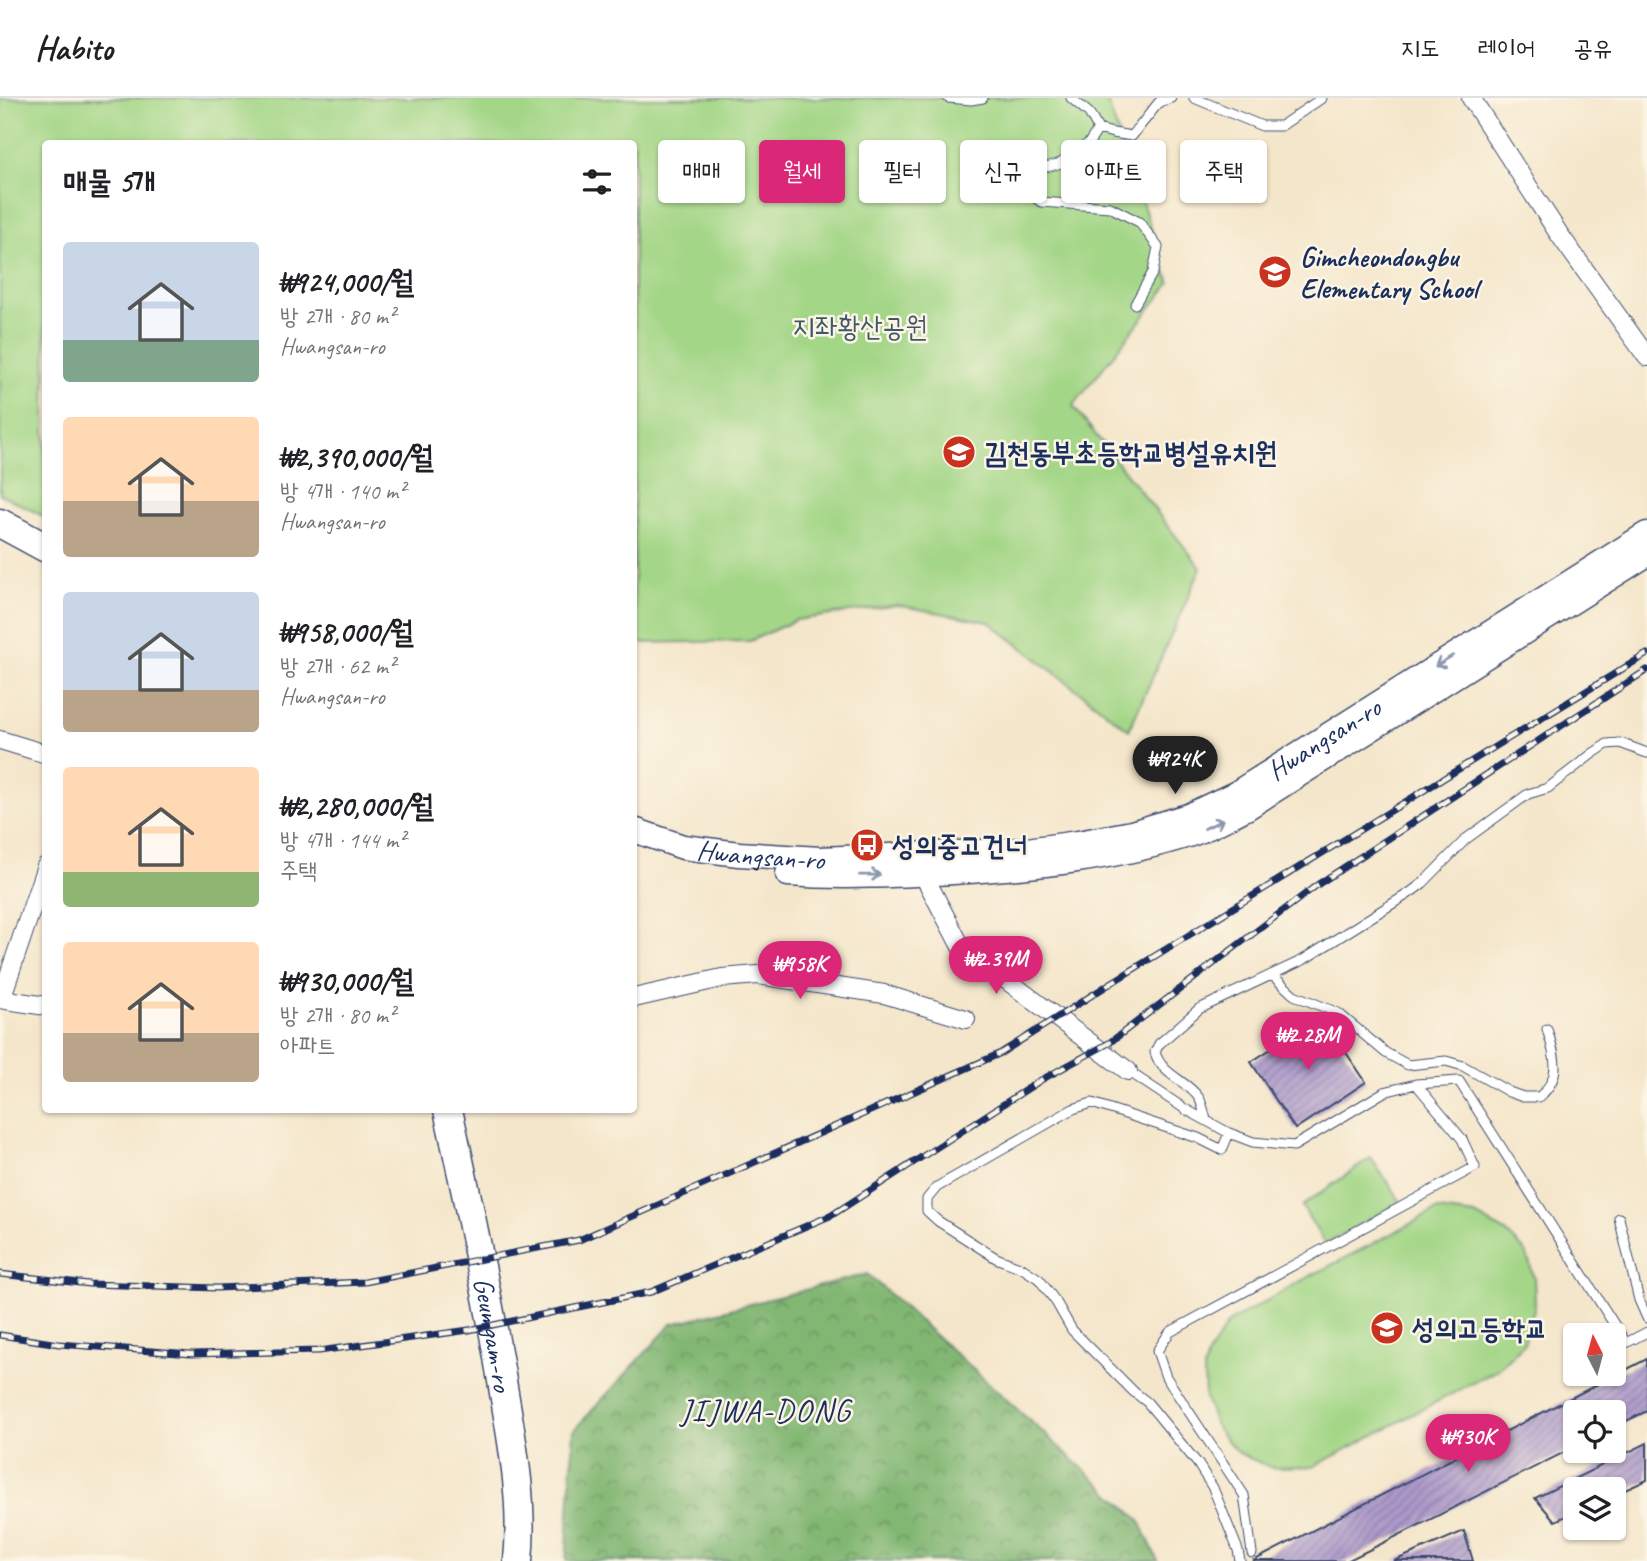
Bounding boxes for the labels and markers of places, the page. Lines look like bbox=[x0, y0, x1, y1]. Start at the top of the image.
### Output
place label: Gimcheondongbu Elementary School bbox=[1300, 239, 1483, 306]
school or university icon: Gimcheondongbu Elementary School bbox=[1256, 253, 1294, 291]
school or university icon: 김천동부초등학교병설유치원 bbox=[940, 433, 978, 471]
place label: 김천동부초등학교병설유치원 bbox=[984, 435, 1277, 470]
pin: ₩924K bbox=[1126, 736, 1224, 796]
bus stop icon: 성의중고건너 bbox=[848, 826, 886, 864]
place label: 성의중고건너 bbox=[892, 828, 1027, 863]
pin: ₩2.39M bbox=[939, 936, 1053, 996]
pin: ₩958K bbox=[751, 942, 849, 1001]
pin: ₩2.28M bbox=[1251, 1012, 1365, 1072]
school or university icon: 성의고등학교 bbox=[1368, 1309, 1406, 1347]
place label: 성의고등학교 bbox=[1412, 1311, 1547, 1346]
pin: ₩930K bbox=[1419, 1414, 1517, 1474]

